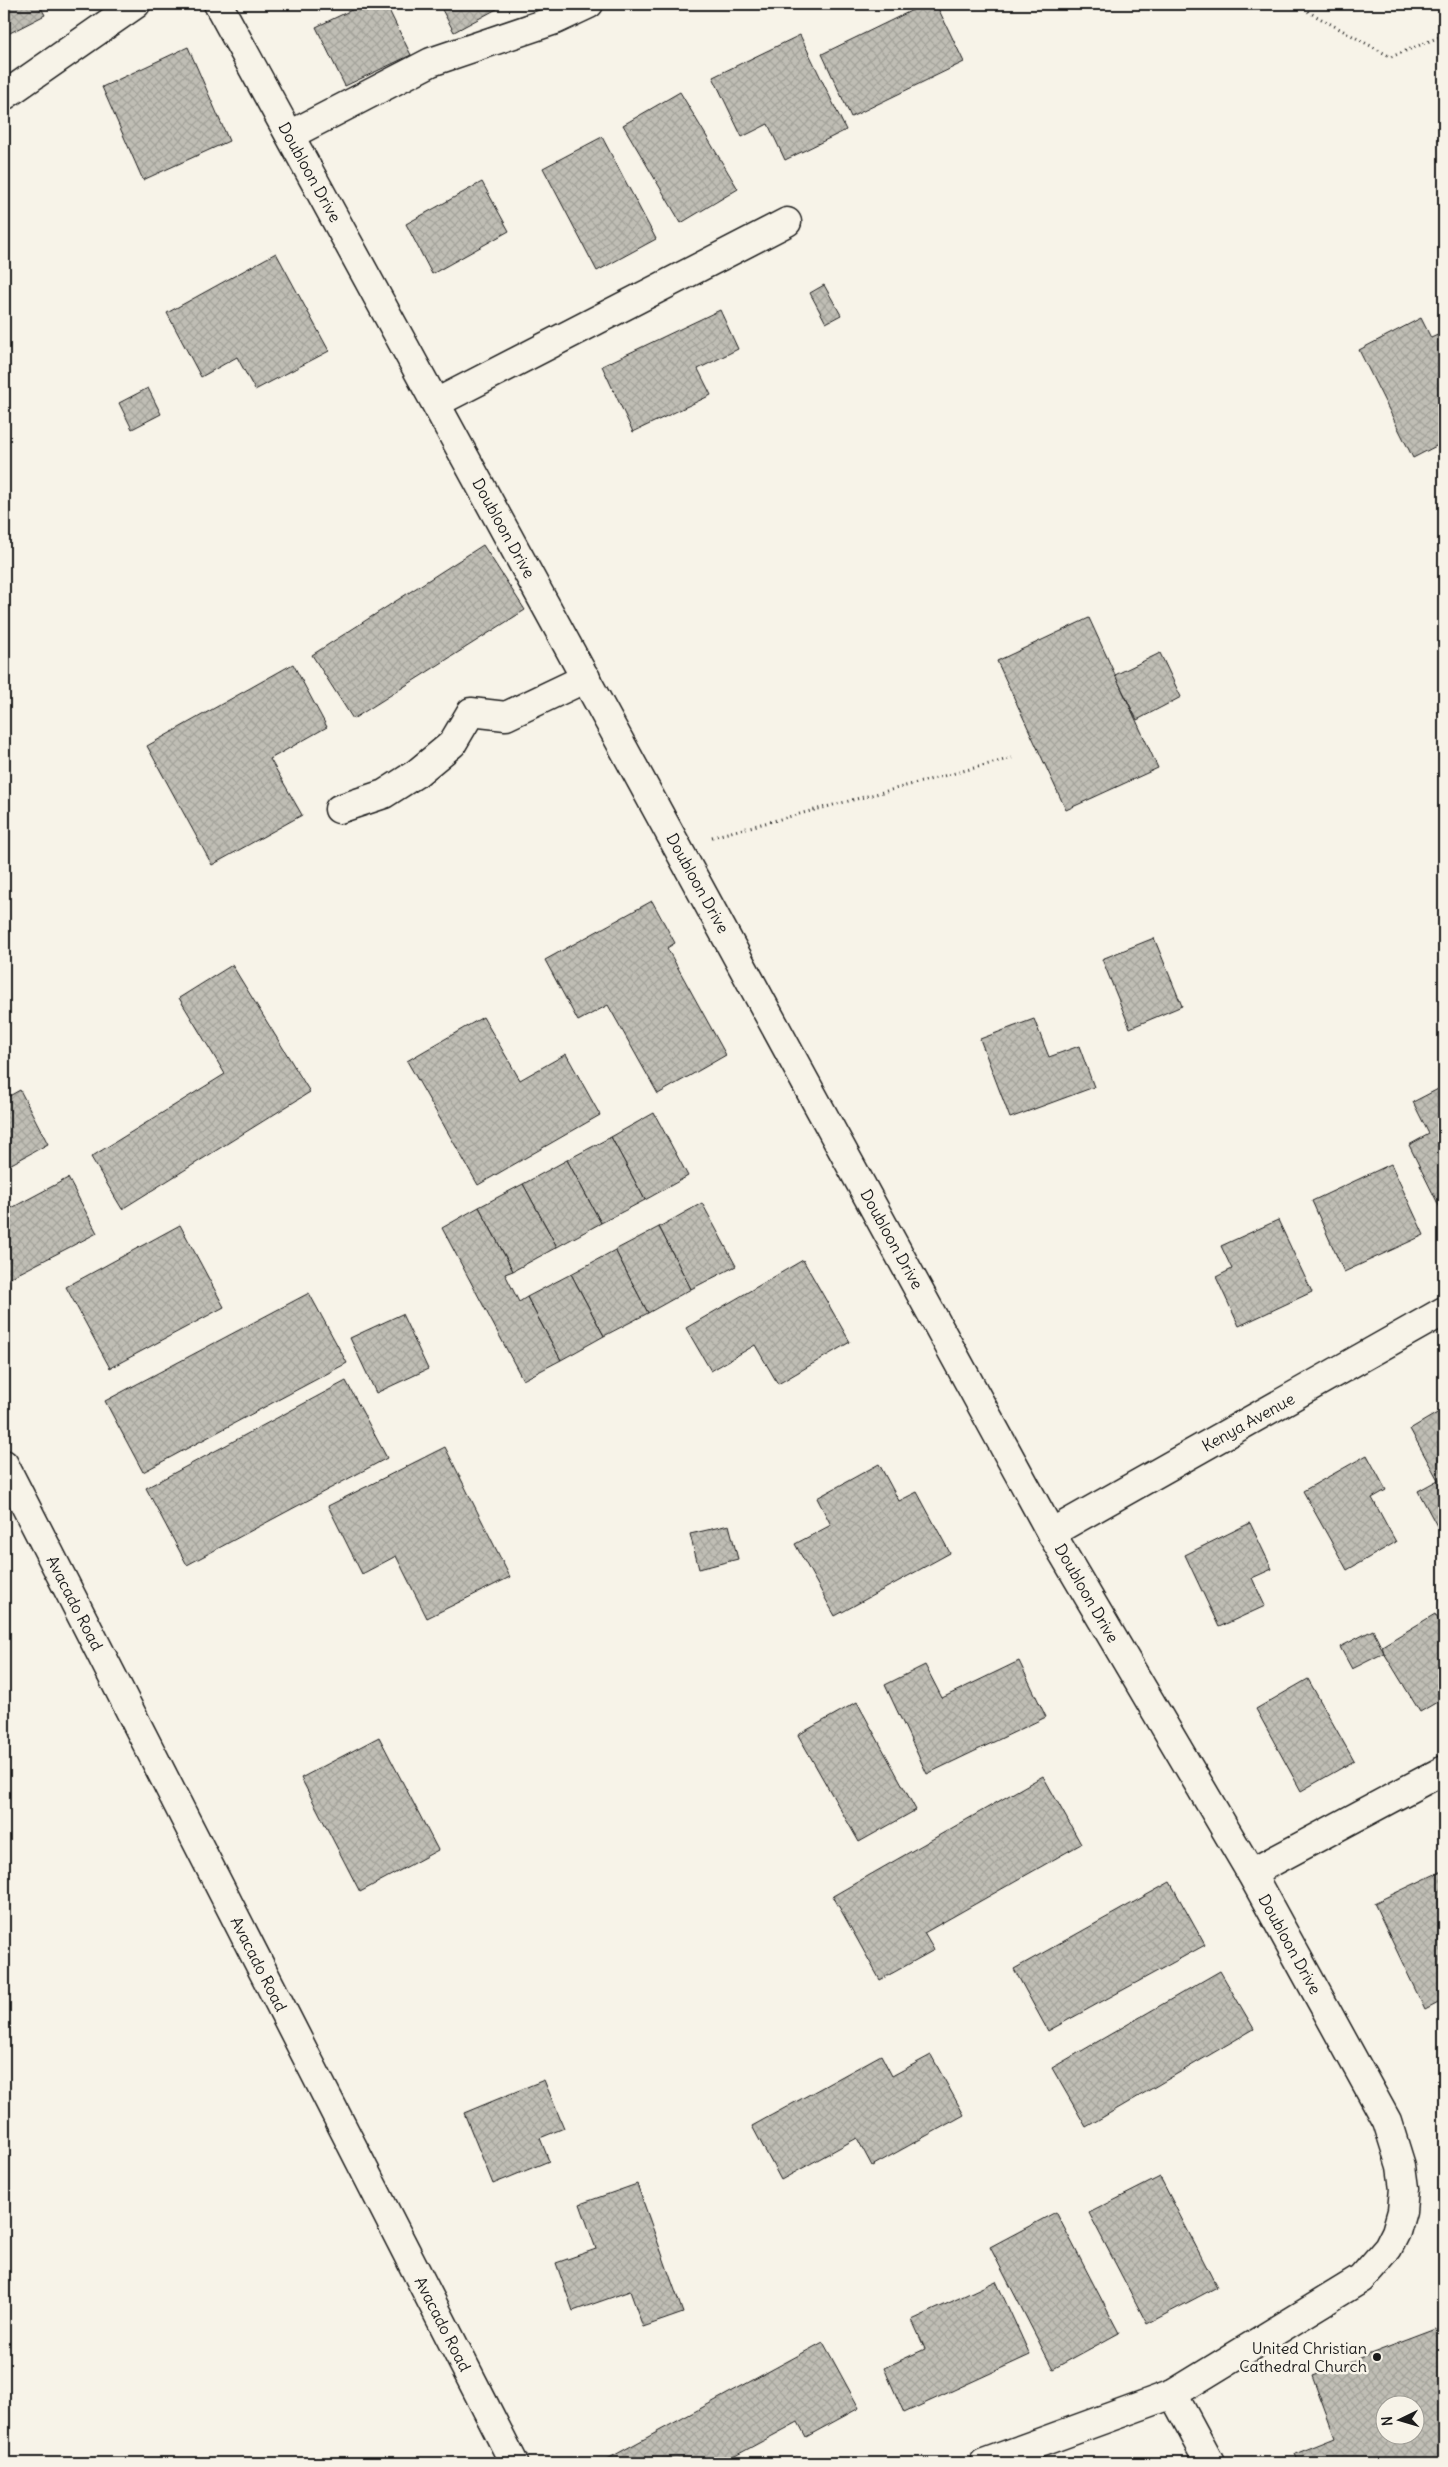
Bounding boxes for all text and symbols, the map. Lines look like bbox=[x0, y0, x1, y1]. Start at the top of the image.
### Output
street label: Doubloon Drive bbox=[274, 119, 346, 225]
street label: Doubloon Drive bbox=[468, 475, 540, 581]
street label: Doubloon Drive bbox=[662, 830, 734, 936]
street label: Doubloon Drive bbox=[856, 1186, 928, 1292]
street label: Kenya Avenue bbox=[1198, 1388, 1298, 1456]
street label: Doubloon Drive bbox=[1051, 1540, 1123, 1646]
street label: Avacado Road bbox=[43, 1552, 107, 1654]
street label: Doubloon Drive bbox=[1254, 1891, 1326, 1997]
street label: Avacado Road bbox=[227, 1913, 291, 2015]
street label: Avacado Road bbox=[411, 2273, 475, 2375]
place label: United Christian Cathedral Church bbox=[1239, 2338, 1367, 2376]
marker: United Christian Cathedral Church bbox=[1371, 2351, 1383, 2363]
north arrow bbox=[1376, 2394, 1426, 2444]
text: N bbox=[1378, 2416, 1396, 2427]

